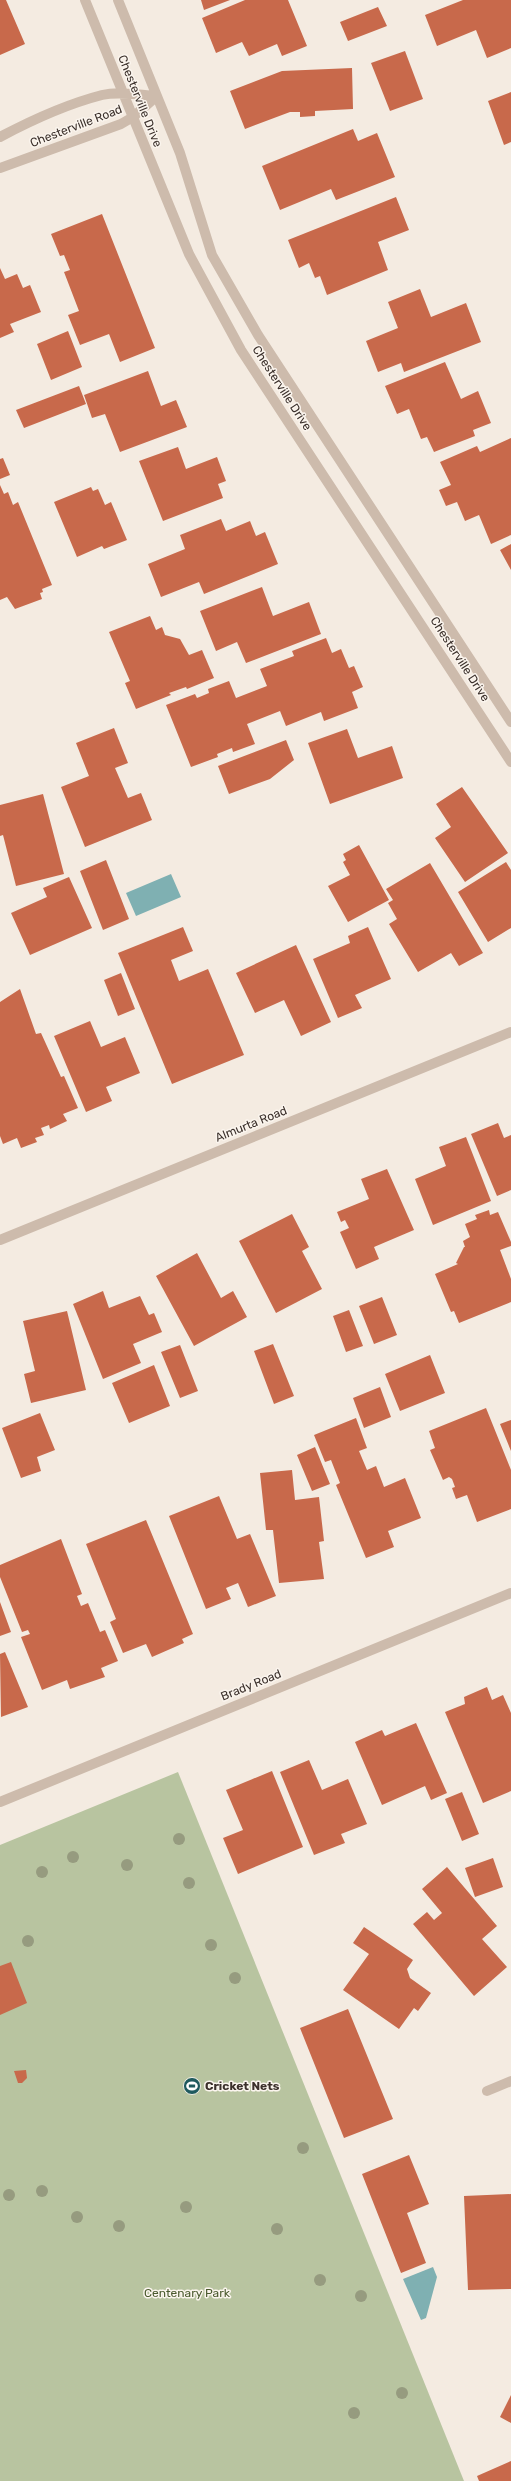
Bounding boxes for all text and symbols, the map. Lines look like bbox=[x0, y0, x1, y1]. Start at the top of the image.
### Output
street label: Chesterville Drive bbox=[115, 53, 165, 149]
street label: Chesterville Road bbox=[28, 102, 124, 150]
street label: Chesterville Drive bbox=[249, 343, 315, 433]
street label: Chesterville Drive bbox=[427, 614, 493, 704]
street label: Almurta Road bbox=[213, 1103, 289, 1145]
street label: Brady Road bbox=[219, 1667, 283, 1703]
sports icon: Cricket Nets bbox=[182, 2076, 202, 2096]
place label: Cricket Nets bbox=[205, 2079, 280, 2093]
park label: Centenary Park bbox=[144, 2286, 231, 2300]

